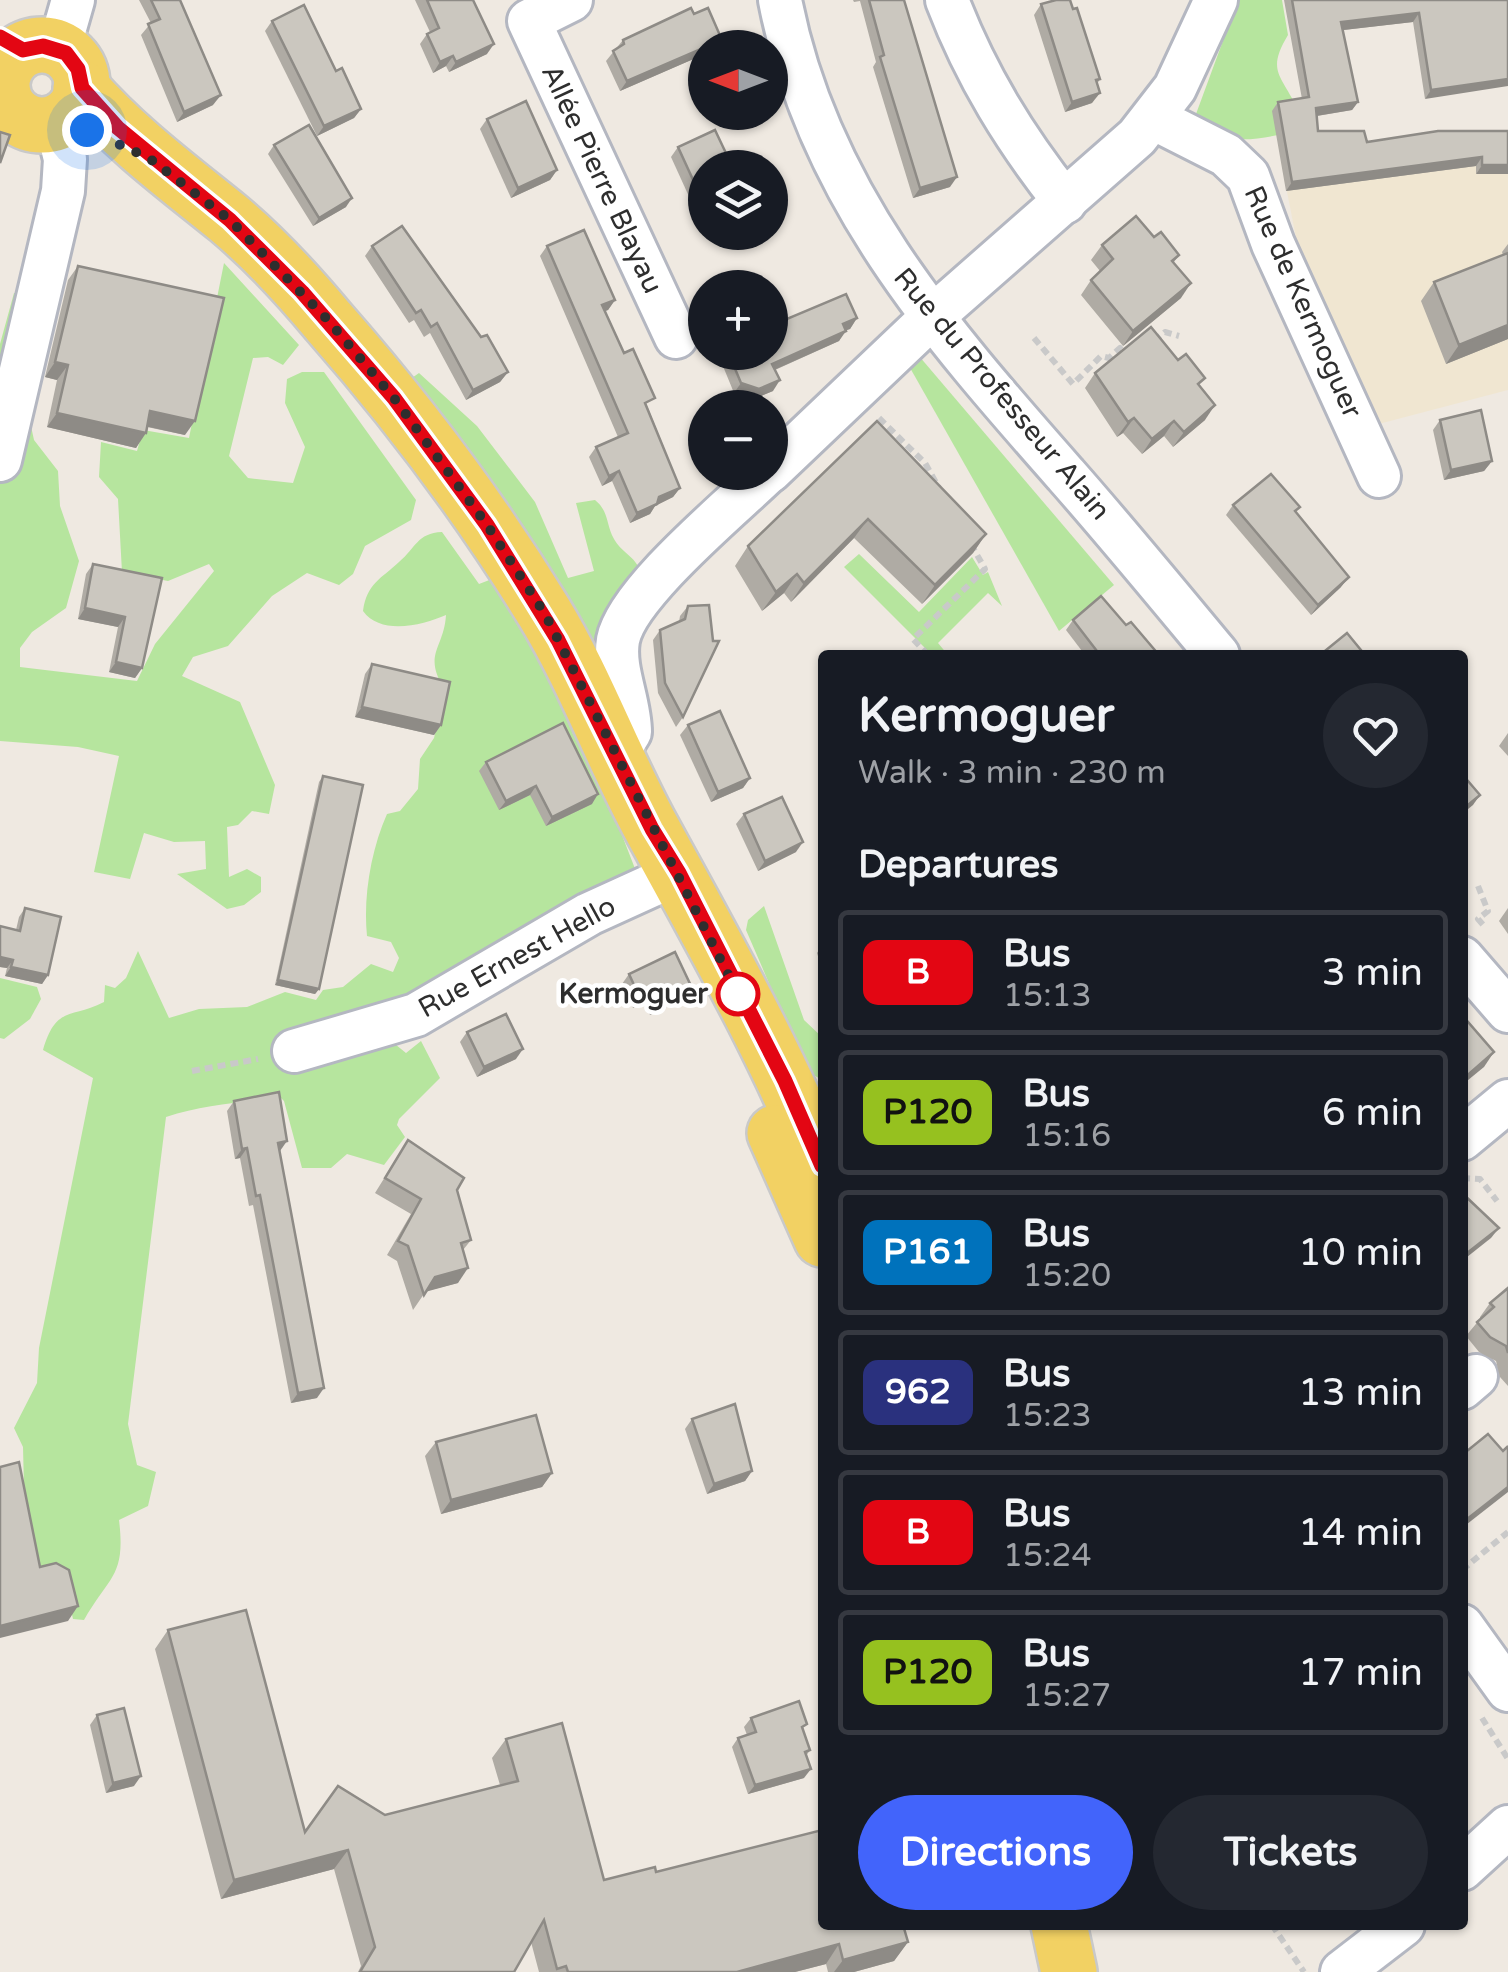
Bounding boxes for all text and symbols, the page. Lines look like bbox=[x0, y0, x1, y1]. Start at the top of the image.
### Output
north arrow bbox=[688, 30, 788, 130]
map controls bbox=[688, 30, 788, 490]
street label: Allée Pierre Blayau bbox=[534, 59, 670, 299]
your location bbox=[62, 105, 112, 155]
button: layers bbox=[688, 150, 788, 250]
street label: Rue de Kermoguer bbox=[1237, 181, 1370, 423]
street label: Rue du Professeur Alain bbox=[886, 261, 1118, 527]
button: + bbox=[688, 270, 788, 370]
button: − bbox=[688, 390, 788, 490]
button: heart bbox=[1323, 683, 1428, 788]
text: Kermoguer bbox=[858, 687, 1114, 745]
text: Walk · 3 min · 230 m bbox=[858, 754, 1166, 792]
text: Departures bbox=[858, 842, 1059, 888]
street label: Rue Ernest Hello bbox=[412, 889, 622, 1025]
text: Bus bbox=[1003, 931, 1070, 977]
text: 3 min bbox=[1322, 950, 1423, 996]
text: B bbox=[906, 951, 930, 993]
marker: Kermoguer bbox=[717, 973, 759, 1015]
place label: Kermoguer bbox=[559, 977, 709, 1011]
text: 15:13 bbox=[1003, 977, 1092, 1015]
text: Bus bbox=[1022, 1071, 1090, 1117]
text: 6 min bbox=[1322, 1090, 1423, 1136]
text: P120 bbox=[883, 1091, 972, 1133]
text: 15:16 bbox=[1022, 1117, 1111, 1155]
text: Bus bbox=[1022, 1211, 1090, 1257]
text: 10 min bbox=[1298, 1230, 1423, 1276]
text: P161 bbox=[883, 1231, 972, 1273]
text: 15:20 bbox=[1022, 1257, 1111, 1295]
text: Bus bbox=[1003, 1351, 1070, 1397]
text: 13 min bbox=[1298, 1370, 1423, 1416]
text: 962 bbox=[885, 1371, 951, 1413]
text: 15:23 bbox=[1003, 1397, 1092, 1435]
text: Bus bbox=[1003, 1491, 1070, 1537]
text: 14 min bbox=[1298, 1510, 1423, 1556]
text: B bbox=[906, 1511, 930, 1553]
text: 15:24 bbox=[1003, 1537, 1092, 1575]
text: Bus bbox=[1022, 1631, 1090, 1677]
text: 17 min bbox=[1298, 1650, 1423, 1696]
text: P120 bbox=[883, 1651, 972, 1693]
text: 15:27 bbox=[1022, 1677, 1111, 1715]
button: Directions bbox=[858, 1795, 1133, 1910]
button: Tickets bbox=[1153, 1795, 1428, 1910]

